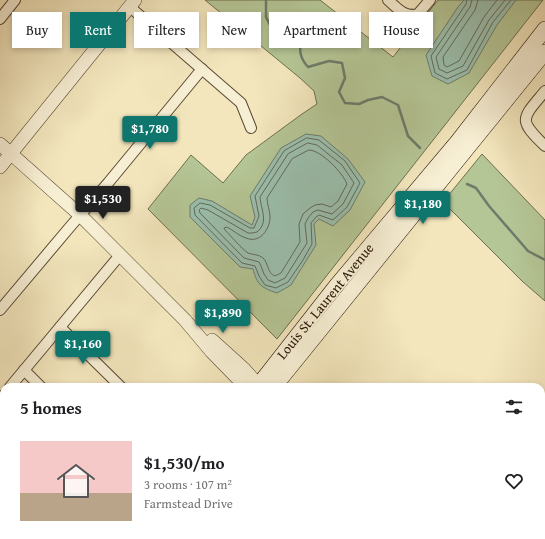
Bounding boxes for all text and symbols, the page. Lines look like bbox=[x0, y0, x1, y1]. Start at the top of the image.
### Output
chip: Buy bbox=[12, 12, 62, 48]
chip: Rent bbox=[70, 12, 126, 48]
chip: Filters bbox=[134, 12, 199, 48]
chip: New bbox=[207, 12, 261, 48]
chip: Apartment bbox=[269, 12, 361, 48]
chip: House bbox=[369, 12, 433, 48]
pin: $1,780 bbox=[117, 116, 183, 150]
text: $1,780 bbox=[131, 119, 169, 138]
pin: $1,530 bbox=[70, 186, 136, 220]
text: $1,530 bbox=[84, 189, 122, 208]
pin: $1,180 bbox=[390, 191, 456, 225]
text: $1,180 bbox=[404, 194, 442, 213]
street label: Louis St. Laurent Avenue bbox=[272, 238, 378, 363]
pin: $1,890 bbox=[190, 300, 256, 334]
text: $1,890 bbox=[204, 303, 242, 322]
pin: $1,160 bbox=[50, 331, 116, 365]
text: $1,160 bbox=[64, 334, 102, 353]
text: 5 homes bbox=[20, 395, 82, 420]
icon: filters bbox=[503, 396, 525, 418]
text: $1,530/mo bbox=[144, 450, 225, 475]
icon: home bbox=[52, 457, 100, 505]
icon: heart bbox=[503, 470, 525, 492]
text: 3 rooms · 107 m² bbox=[144, 475, 232, 494]
text: Farmstead Drive bbox=[144, 494, 233, 513]

